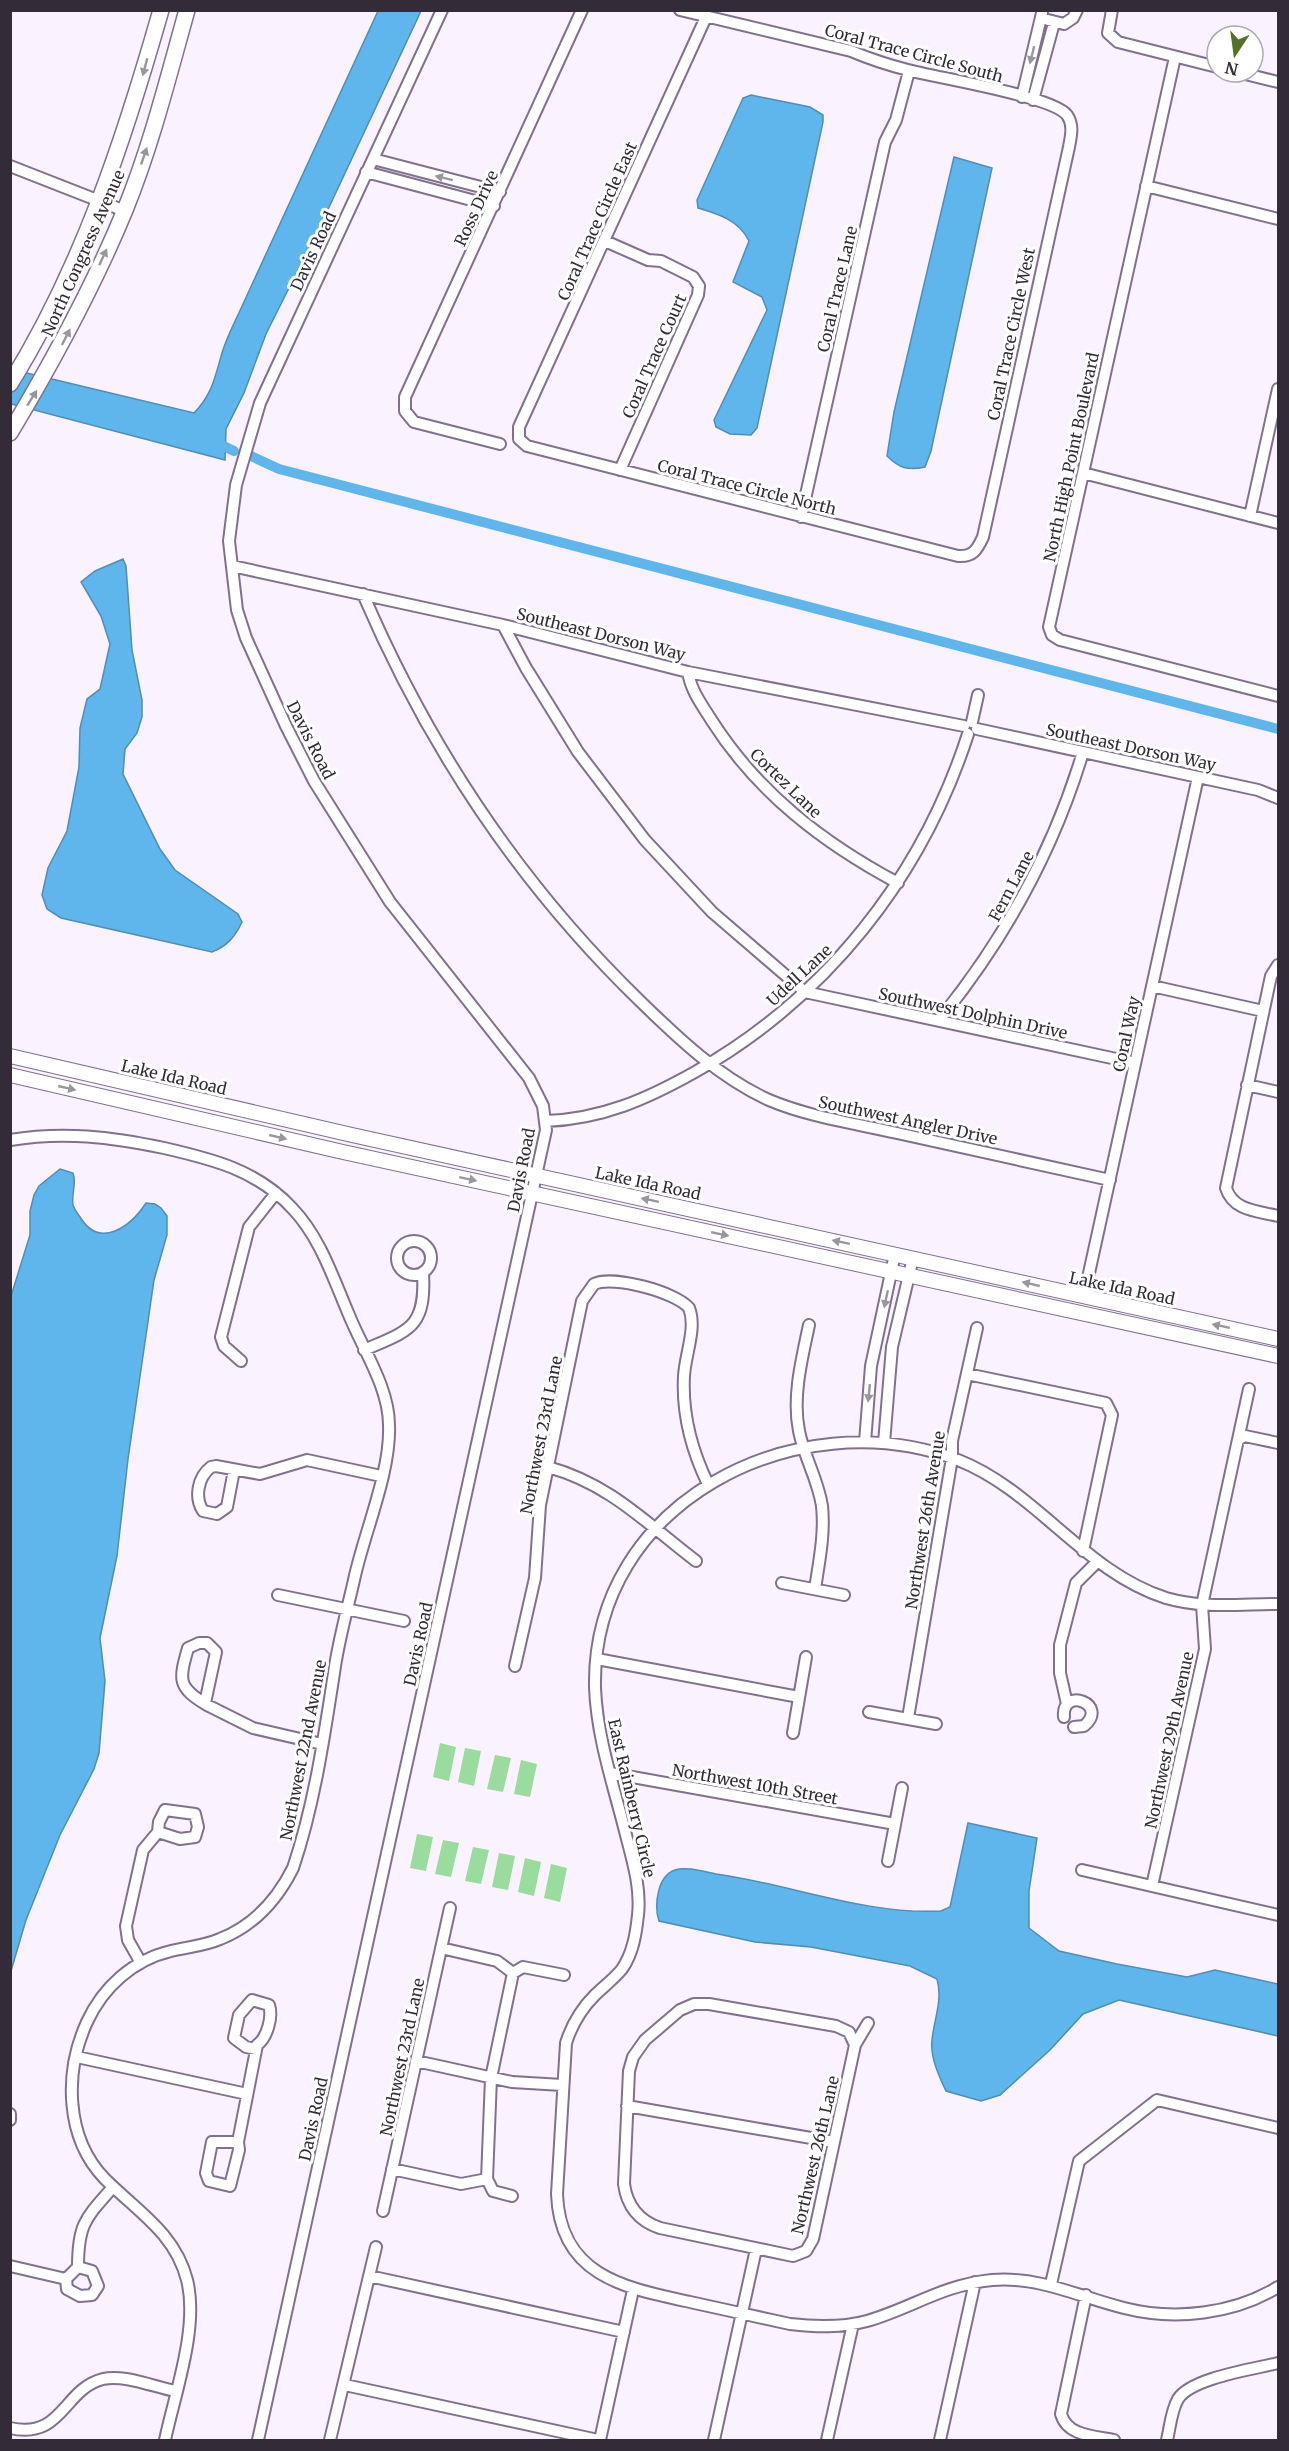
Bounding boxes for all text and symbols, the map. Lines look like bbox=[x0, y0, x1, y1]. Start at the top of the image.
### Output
street label: Coral Trace Circle South bbox=[823, 20, 1006, 87]
north arrow bbox=[1205, 24, 1265, 84]
one-way arrow bbox=[1027, 46, 1037, 64]
text: N bbox=[1223, 57, 1240, 80]
one-way arrow bbox=[140, 58, 149, 76]
street label: Coral Trace Circle East bbox=[553, 138, 641, 303]
one-way arrow bbox=[140, 147, 150, 165]
street label: North Congress Avenue bbox=[37, 167, 129, 339]
street label: Ross Drive bbox=[450, 167, 502, 249]
one-way arrow bbox=[434, 172, 453, 182]
street label: Davis Road bbox=[286, 208, 340, 294]
street label: Coral Trace Lane bbox=[813, 224, 861, 354]
street label: Coral Trace Circle West bbox=[983, 245, 1039, 422]
one-way arrow bbox=[98, 249, 107, 266]
street label: Coral Trace Court bbox=[618, 290, 691, 421]
one-way arrow bbox=[61, 329, 71, 346]
street label: North High Point Boulevard bbox=[1039, 350, 1103, 563]
one-way arrow bbox=[26, 390, 37, 406]
street label: Coral Trace Circle North bbox=[656, 455, 839, 519]
street label: Southeast Dorson Way bbox=[514, 603, 688, 665]
street label: Davis Road bbox=[283, 697, 339, 783]
street label: Southeast Dorson Way bbox=[1044, 719, 1219, 775]
street label: Cortez Lane bbox=[746, 744, 826, 822]
street label: Fern Lane bbox=[984, 847, 1038, 925]
street label: Udell Lane bbox=[762, 940, 836, 1010]
street label: Southwest Dolphin Drive bbox=[877, 983, 1069, 1043]
street label: Coral Way bbox=[1108, 994, 1144, 1074]
street label: Lake Ida Road bbox=[119, 1055, 229, 1099]
one-way arrow bbox=[58, 1084, 77, 1094]
street label: Southwest Angler Drive bbox=[817, 1091, 999, 1149]
street label: Davis Road bbox=[503, 1126, 539, 1214]
one-way arrow bbox=[269, 1133, 288, 1142]
street label: Lake Ida Road bbox=[593, 1162, 703, 1204]
one-way arrow bbox=[459, 1175, 478, 1185]
one-way arrow bbox=[640, 1195, 659, 1204]
one-way arrow bbox=[711, 1230, 730, 1239]
one-way arrow bbox=[831, 1237, 850, 1246]
street label: Lake Ida Road bbox=[1067, 1267, 1177, 1309]
one-way arrow bbox=[1022, 1279, 1040, 1289]
one-way arrow bbox=[880, 1290, 890, 1308]
one-way arrow bbox=[1212, 1321, 1231, 1331]
street label: Northwest 23rd Lane bbox=[516, 1354, 566, 1516]
one-way arrow bbox=[864, 1383, 874, 1402]
street label: Northwest 26th Avenue bbox=[901, 1429, 949, 1611]
street label: Davis Road bbox=[399, 1600, 437, 1688]
street label: Northwest 29th Avenue bbox=[1140, 1650, 1198, 1830]
street label: Northwest 22nd Avenue bbox=[276, 1658, 330, 1842]
street label: East Rainberry Circle bbox=[604, 1717, 660, 1879]
street label: Northwest 10th Street bbox=[670, 1760, 840, 1809]
street label: Northwest 23rd Lane bbox=[375, 1976, 429, 2138]
street label: Northwest 26th Lane bbox=[787, 2074, 843, 2236]
street label: Davis Road bbox=[294, 2075, 332, 2163]

